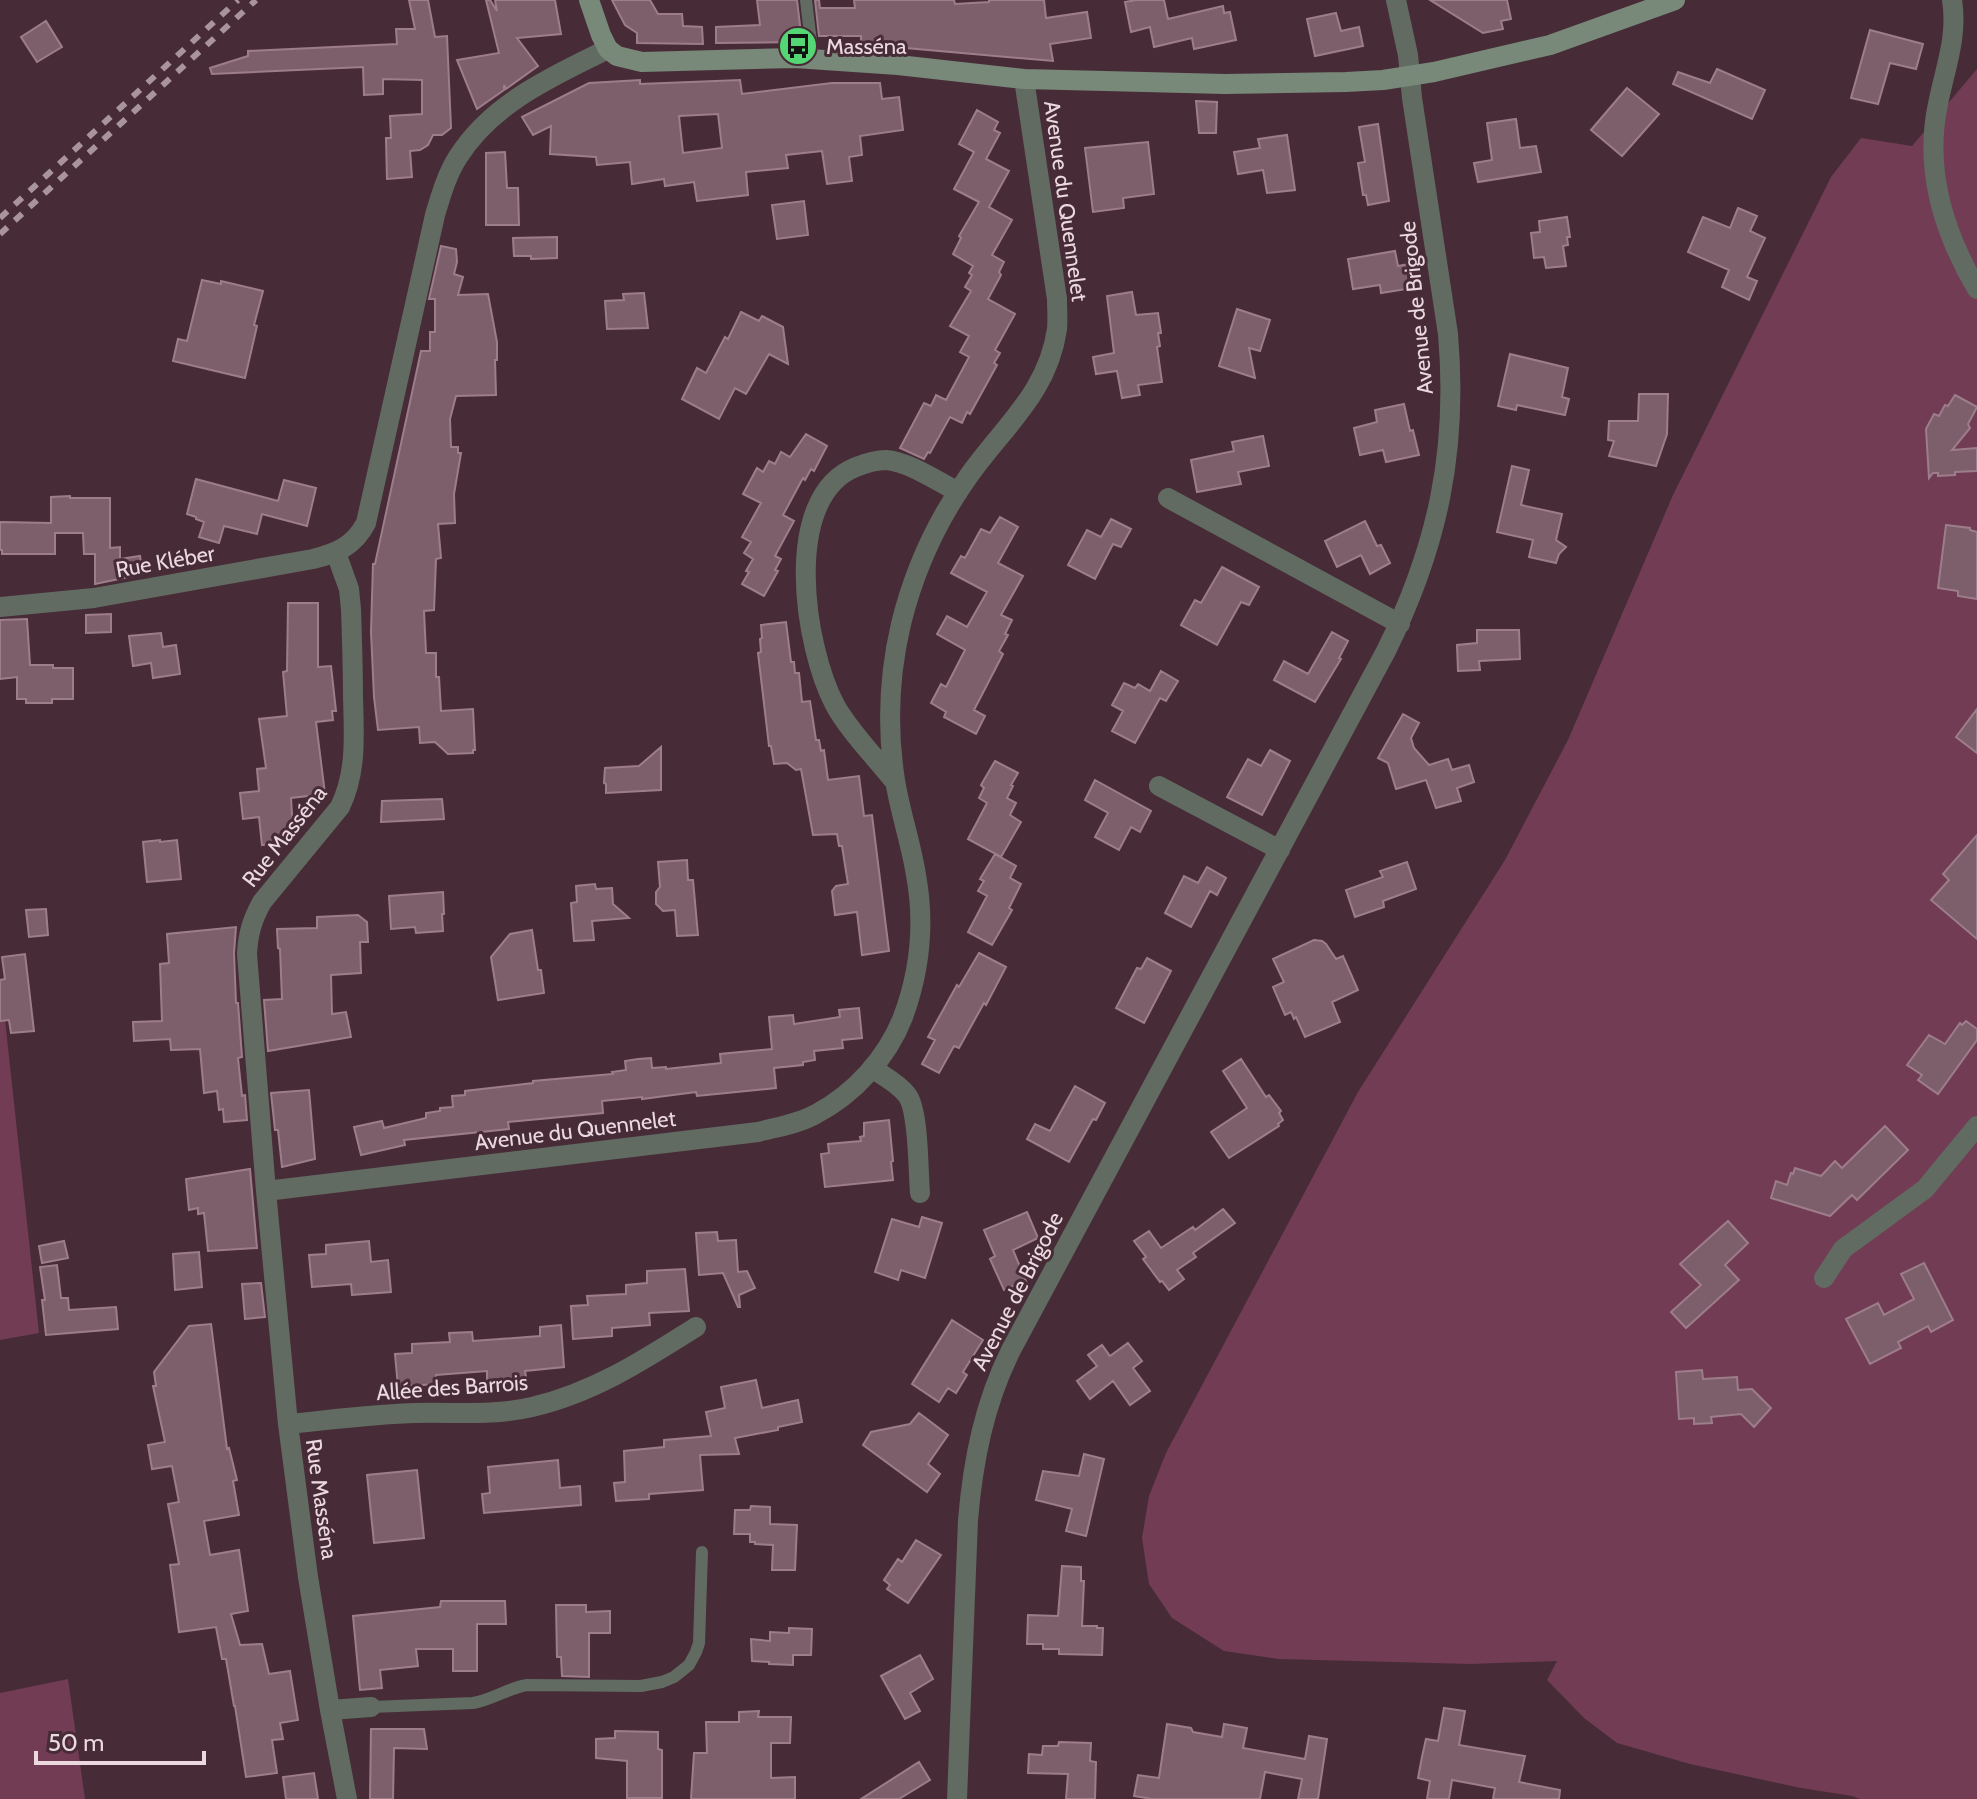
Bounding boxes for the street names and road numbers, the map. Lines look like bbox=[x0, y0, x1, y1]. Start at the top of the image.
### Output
street label: Avenue du Quennelet bbox=[1038, 99, 1093, 304]
street label: Avenue de Brigode bbox=[1394, 220, 1439, 396]
street label: Rue Kléber bbox=[114, 540, 217, 583]
street label: Rue Masséna bbox=[236, 780, 333, 892]
street label: Avenue du Quennelet bbox=[473, 1105, 678, 1156]
street label: Avenue de Brigode bbox=[966, 1207, 1069, 1375]
street label: Allée des Barrois bbox=[375, 1369, 529, 1406]
street label: Rue Masséna bbox=[300, 1437, 343, 1561]

